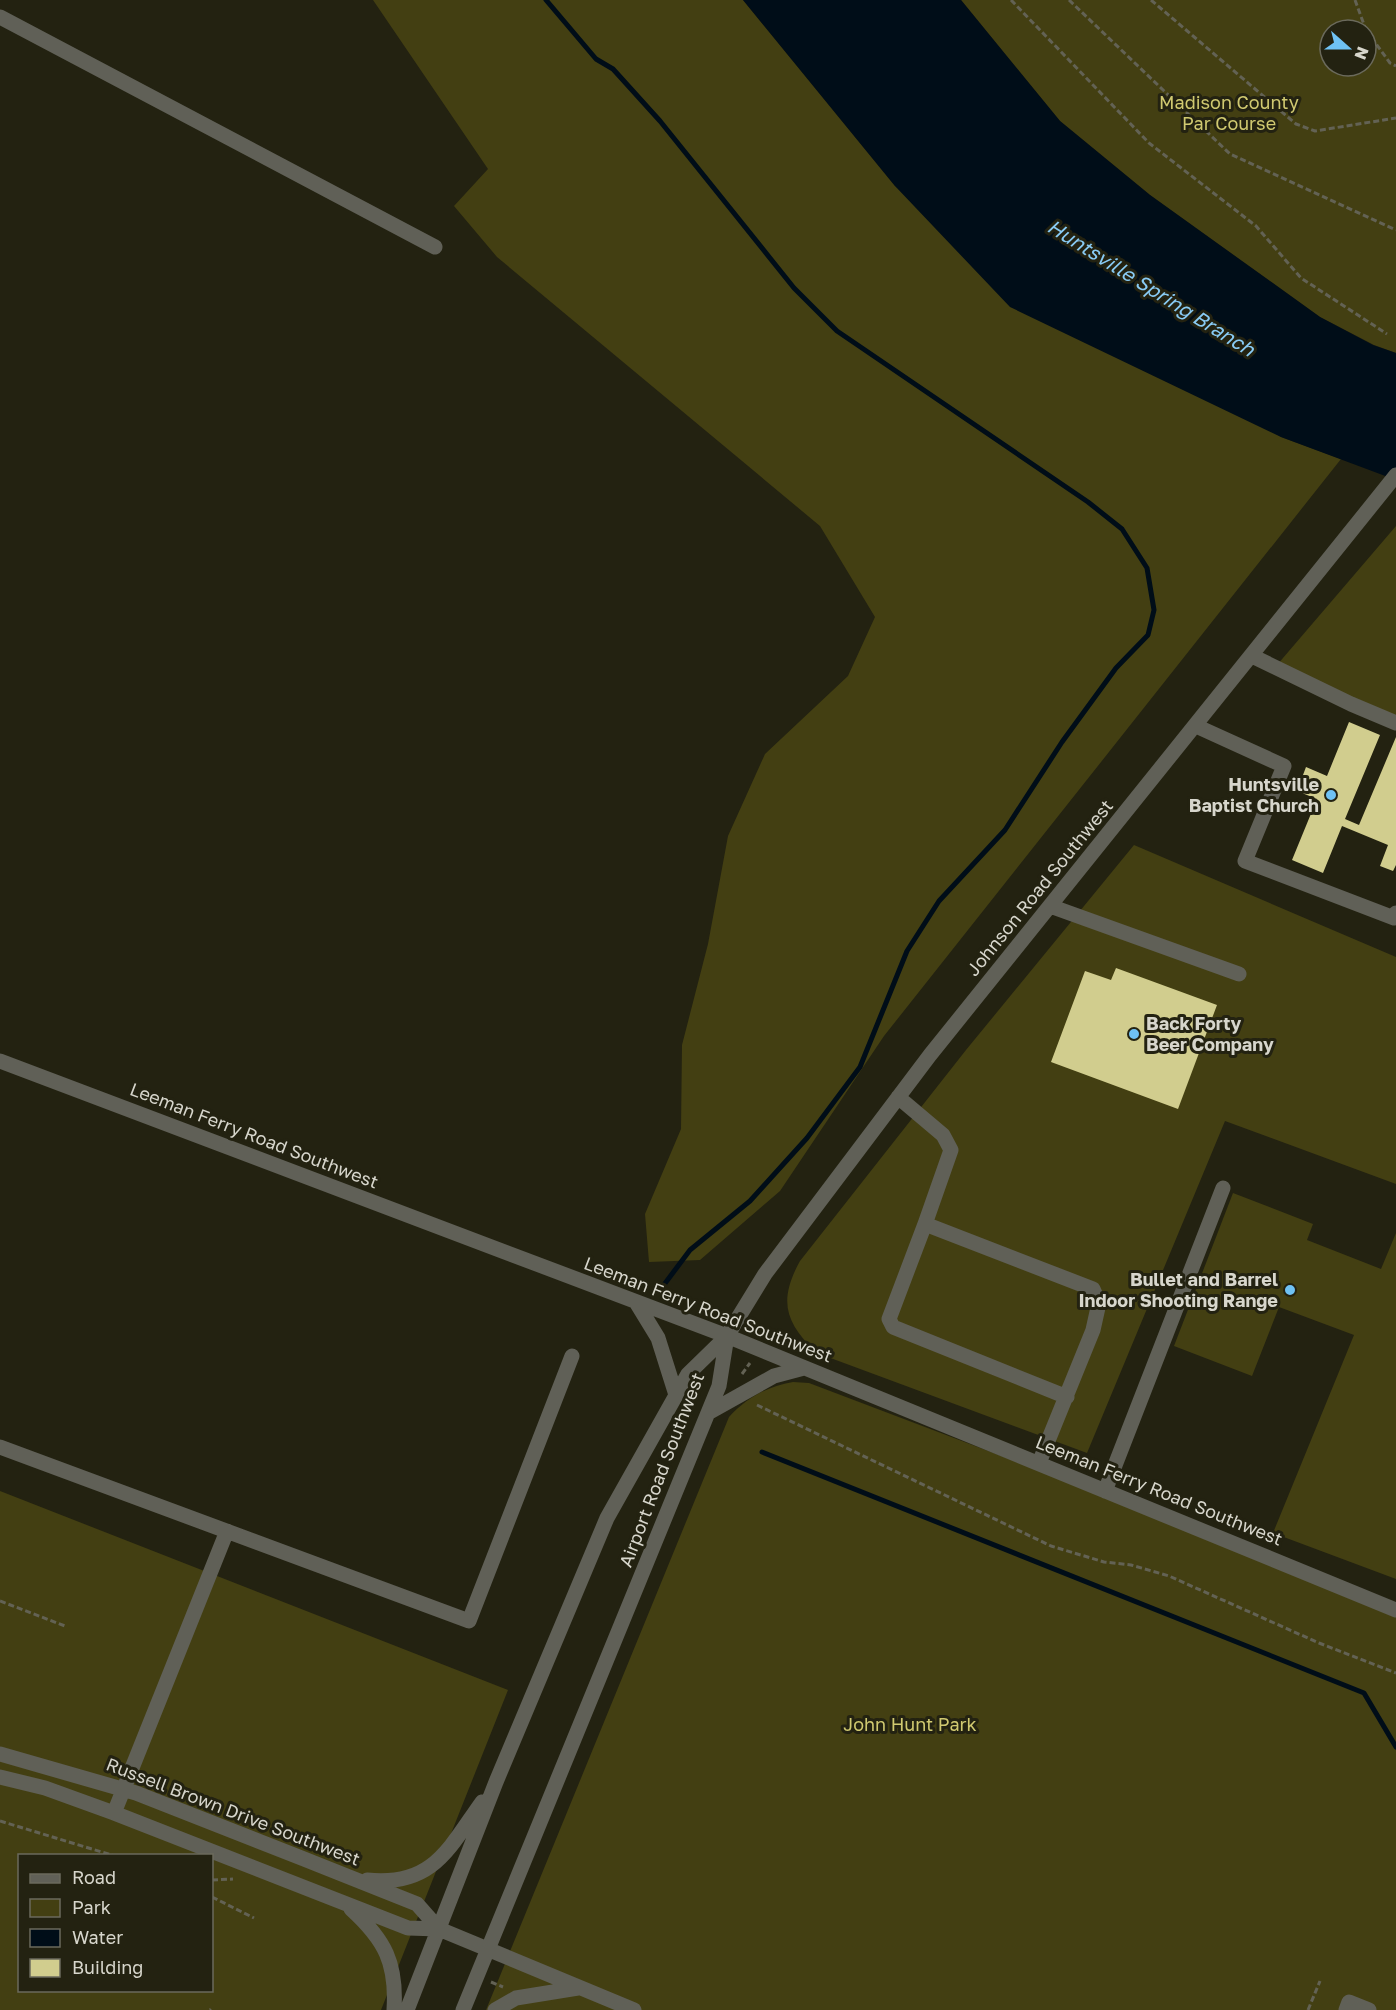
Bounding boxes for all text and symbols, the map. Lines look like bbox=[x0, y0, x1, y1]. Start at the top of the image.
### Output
north arrow bbox=[1318, 18, 1378, 78]
text: N bbox=[1350, 44, 1374, 63]
park label: Madison County Par Course bbox=[1159, 91, 1299, 134]
water label: Huntsville Spring Branch bbox=[1043, 214, 1260, 362]
place label: Huntsville Baptist Church bbox=[1189, 773, 1319, 816]
marker: Huntsville Baptist Church bbox=[1324, 788, 1338, 802]
street label: Johnson Road Southwest bbox=[961, 795, 1117, 980]
place label: Back Forty Beer Company bbox=[1146, 1012, 1274, 1055]
marker: Back Forty Beer Company bbox=[1127, 1027, 1141, 1041]
street label: Leeman Ferry Road Southwest bbox=[127, 1077, 382, 1193]
street label: Leeman Ferry Road Southwest bbox=[581, 1251, 836, 1367]
place label: Bullet and Barrel Indoor Shooting Range bbox=[1078, 1268, 1278, 1311]
marker: Bullet and Barrel Indoor Shooting Range bbox=[1283, 1283, 1297, 1297]
street label: Airport Road Southwest bbox=[614, 1369, 708, 1570]
street label: Leeman Ferry Road Southwest bbox=[1033, 1430, 1286, 1550]
park label: John Hunt Park bbox=[843, 1713, 977, 1735]
street label: Russell Brown Drive Southwest bbox=[103, 1752, 363, 1870]
legend bbox=[18, 1854, 213, 1992]
text: Road bbox=[72, 1866, 116, 1888]
text: Park bbox=[72, 1896, 111, 1918]
text: Water bbox=[72, 1926, 123, 1948]
text: Building bbox=[72, 1956, 143, 1978]

